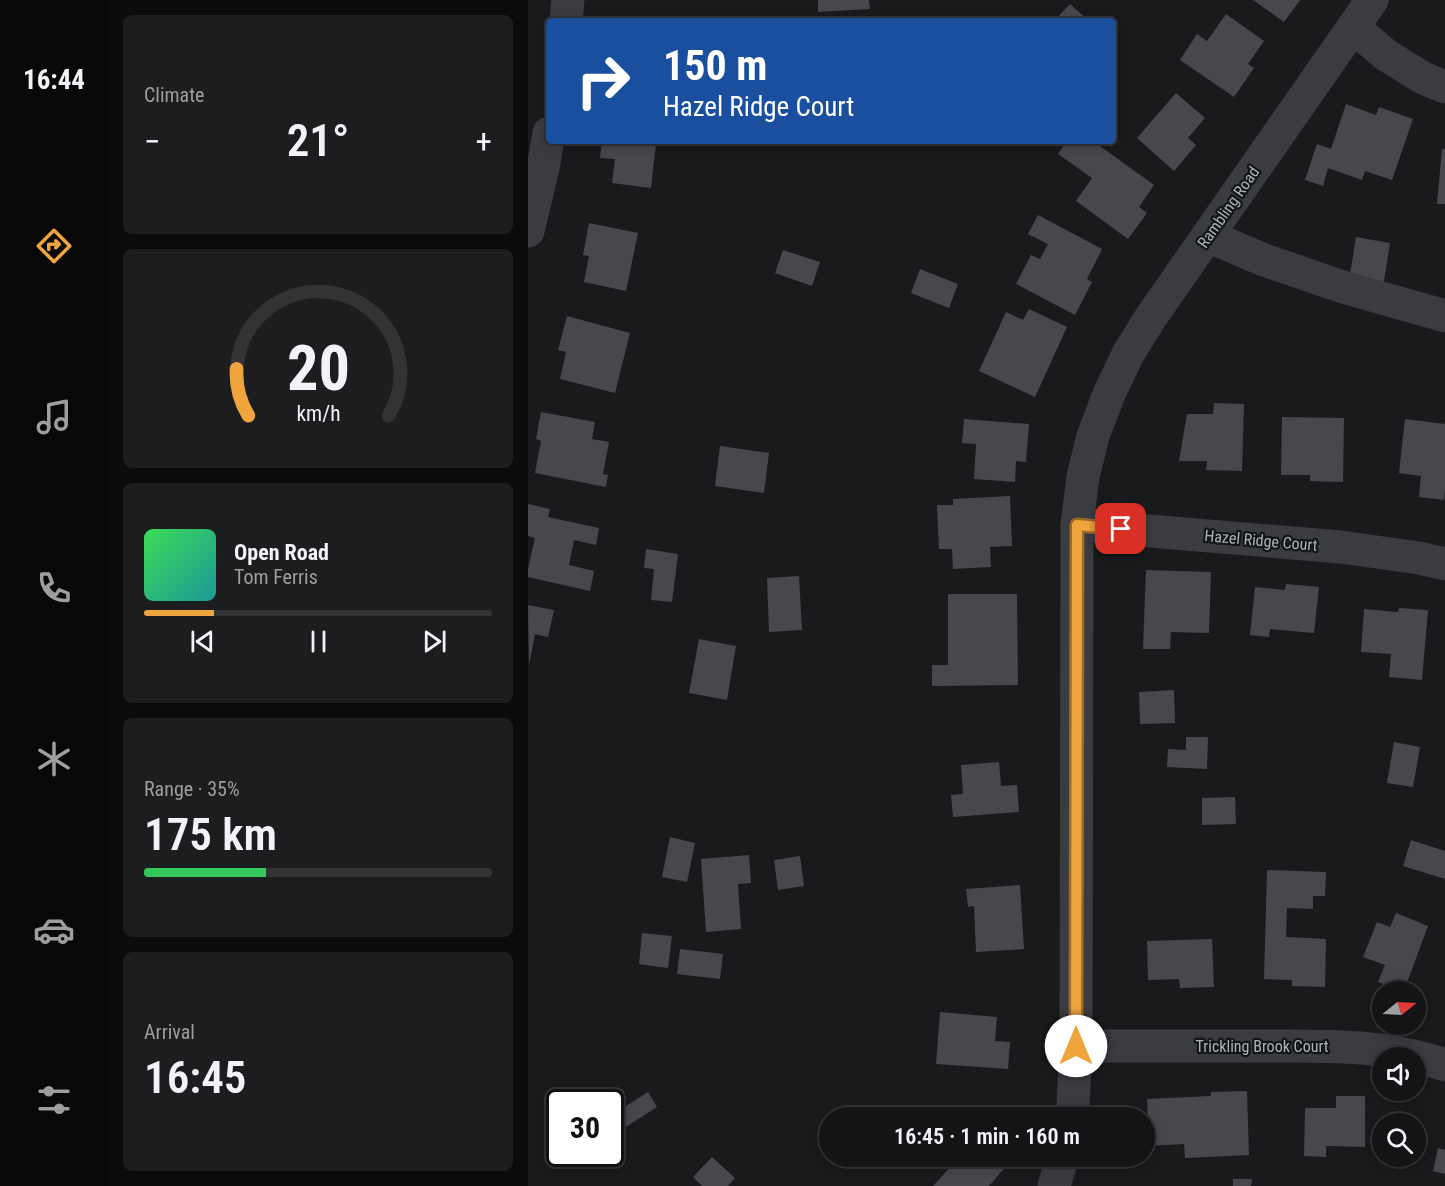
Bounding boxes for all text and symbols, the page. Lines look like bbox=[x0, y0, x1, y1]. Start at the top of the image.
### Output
text: 150 m bbox=[663, 41, 768, 90]
icon: right bbox=[564, 42, 642, 120]
text: 16:44 bbox=[23, 64, 85, 96]
text: Climate bbox=[144, 83, 204, 107]
text: Hazel Ridge Court bbox=[663, 91, 854, 123]
text: 21° bbox=[287, 114, 349, 167]
text: − bbox=[144, 122, 161, 161]
text: + bbox=[476, 122, 492, 161]
street label: Rambling Road bbox=[1193, 163, 1263, 252]
icon: directions bbox=[33, 225, 75, 267]
text: 20 bbox=[286, 332, 350, 405]
icon: music bbox=[33, 396, 75, 438]
text: km/h bbox=[296, 401, 340, 426]
pin bbox=[1095, 503, 1146, 554]
icon: arrive bbox=[1104, 512, 1137, 545]
street label: Hazel Ridge Court bbox=[1204, 526, 1318, 555]
text: Open Road bbox=[234, 540, 329, 565]
text: Tom Ferris bbox=[234, 565, 318, 589]
icon: phone bbox=[33, 567, 75, 609]
icon: previous bbox=[186, 625, 219, 658]
icon: pause bbox=[302, 625, 335, 658]
icon: next bbox=[418, 625, 451, 658]
icon: climate bbox=[33, 738, 75, 780]
text: Range · 35% bbox=[144, 777, 240, 801]
text: 175 km bbox=[144, 808, 277, 861]
icon: car bbox=[33, 909, 75, 951]
north arrow bbox=[1372, 981, 1426, 1035]
map controls bbox=[1372, 981, 1426, 1167]
position arrow bbox=[1044, 1014, 1108, 1078]
text: Arrival bbox=[144, 1020, 195, 1044]
street label: Trickling Brook Court bbox=[1196, 1037, 1329, 1056]
button: sound bbox=[1372, 1047, 1426, 1101]
text: 16:45 bbox=[144, 1051, 246, 1104]
icon: filters bbox=[33, 1079, 75, 1121]
speed limit sign: 30 bbox=[546, 1089, 624, 1167]
button: search bbox=[1372, 1113, 1426, 1167]
text: 16:45 · 1 min · 160 m bbox=[894, 1124, 1080, 1149]

